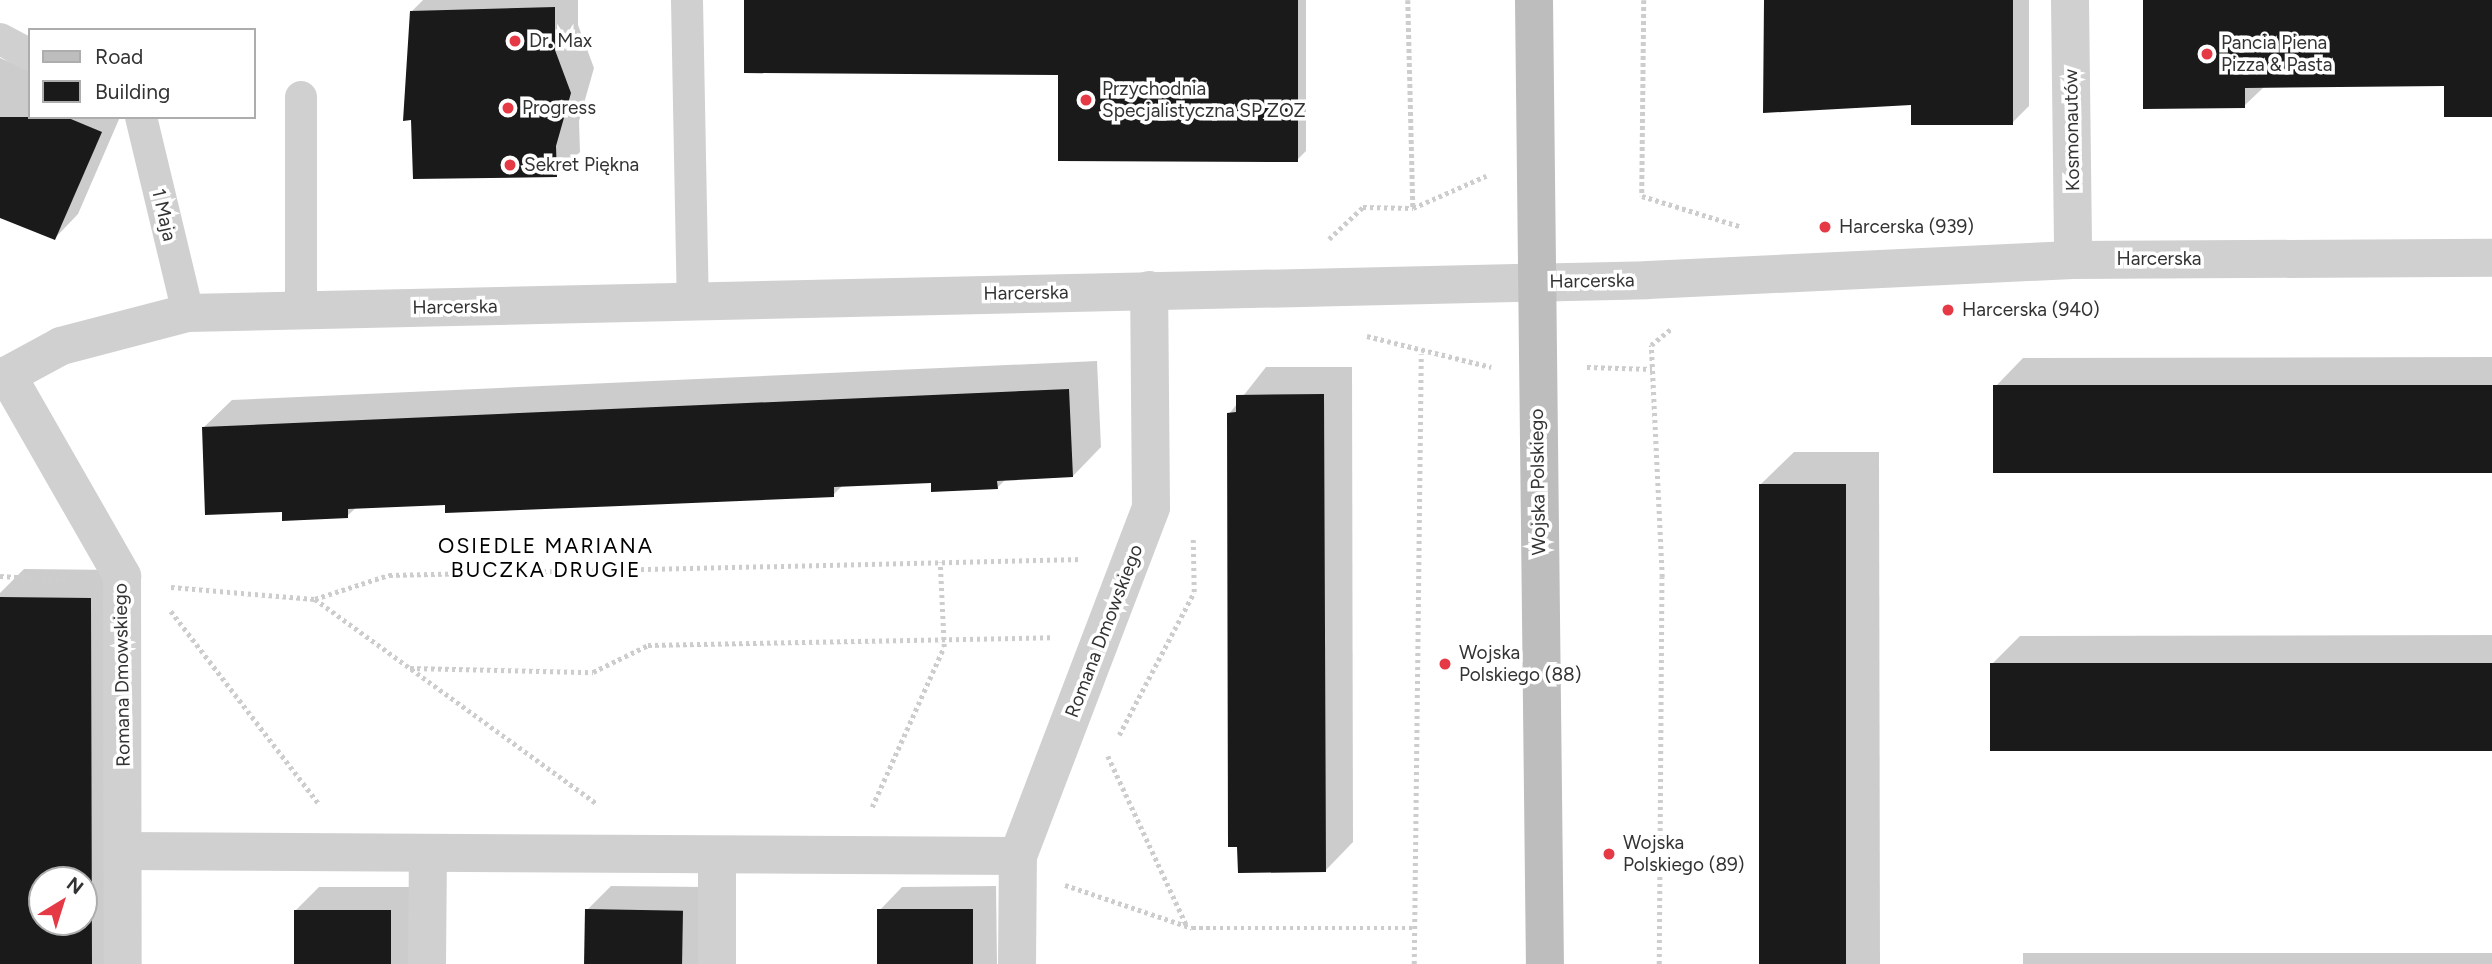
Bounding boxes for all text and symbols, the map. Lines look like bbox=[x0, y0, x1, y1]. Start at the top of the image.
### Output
legend bbox=[28, 28, 256, 119]
place label: Dr. Max bbox=[529, 30, 592, 52]
place label: Pancia Piena Pizza & Pasta bbox=[2221, 32, 2333, 76]
marker: Dr. Max bbox=[507, 33, 523, 49]
text: Road bbox=[95, 44, 143, 69]
marker: Pancia Piena Pizza & Pasta bbox=[2199, 46, 2215, 62]
street label: Kosmonautów bbox=[2060, 69, 2084, 191]
place label: Przychodnia Specjalistyczna SP ZOZ bbox=[1102, 78, 1306, 122]
text: Building bbox=[95, 79, 170, 104]
marker: Przychodnia Specjalistyczna SP ZOZ bbox=[1076, 90, 1096, 110]
place label: Progress bbox=[522, 97, 596, 119]
marker: Progress bbox=[500, 100, 516, 116]
place label: Sekret Piękna bbox=[524, 154, 639, 176]
marker: Sekret Piękna bbox=[502, 157, 518, 173]
street label: 1 Maja bbox=[147, 187, 181, 243]
place label: Harcerska (939) bbox=[1839, 216, 1974, 238]
marker: Harcerska (939) bbox=[1817, 219, 1833, 235]
street label: Harcerska bbox=[2116, 248, 2202, 270]
street label: Harcerska bbox=[1549, 269, 1635, 293]
street label: Harcerska bbox=[983, 281, 1069, 305]
street label: Harcerska bbox=[412, 295, 498, 319]
place label: Harcerska (940) bbox=[1962, 299, 2100, 321]
marker: Harcerska (940) bbox=[1940, 302, 1956, 318]
street label: Wojska Polskiego bbox=[1525, 408, 1551, 556]
district label: OSIEDLE MARIANA BUCZKA DRUGIE bbox=[440, 533, 652, 583]
street label: Romana Dmowskiego bbox=[1060, 541, 1148, 721]
street label: Romana Dmowskiego bbox=[109, 583, 135, 767]
place label: Wojska Polskiego (88) bbox=[1459, 642, 1581, 686]
marker: Wojska Polskiego (88) bbox=[1437, 656, 1453, 672]
place label: Wojska Polskiego (89) bbox=[1623, 832, 1745, 876]
marker: Wojska Polskiego (89) bbox=[1601, 846, 1617, 862]
north arrow bbox=[28, 866, 98, 936]
text: N bbox=[62, 872, 88, 899]

